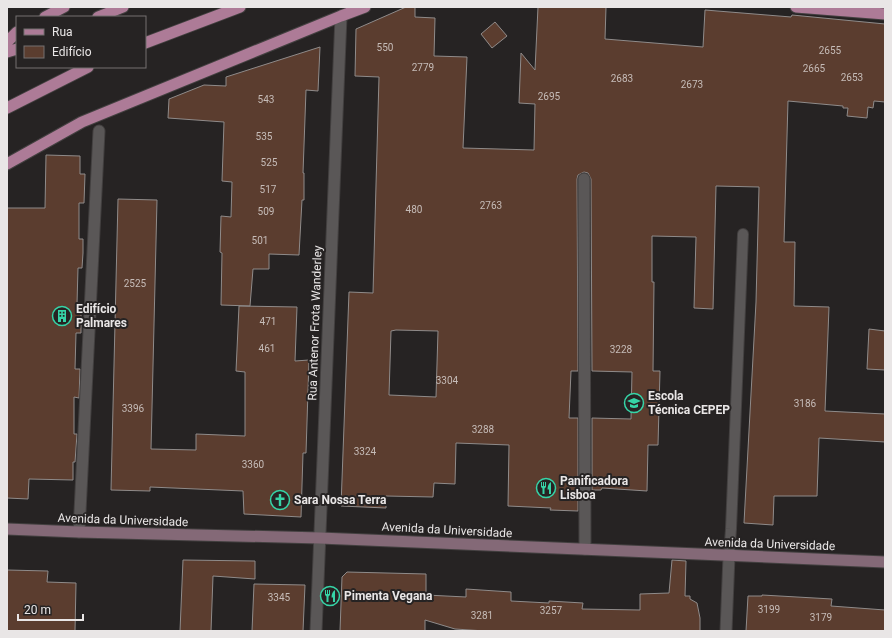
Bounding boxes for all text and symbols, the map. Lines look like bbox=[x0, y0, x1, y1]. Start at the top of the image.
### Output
legend bbox=[16, 16, 146, 68]
text: Rua bbox=[52, 25, 73, 39]
house number: 550 bbox=[377, 42, 394, 53]
text: Edifício bbox=[52, 45, 92, 59]
house number: 2655 bbox=[819, 45, 842, 56]
house number: 2779 bbox=[412, 62, 434, 73]
house number: 2665 bbox=[803, 63, 826, 74]
house number: 2653 bbox=[841, 72, 863, 83]
house number: 2683 bbox=[611, 73, 633, 84]
house number: 2673 bbox=[681, 79, 703, 90]
house number: 2695 bbox=[538, 91, 561, 102]
house number: 543 bbox=[258, 94, 274, 105]
house number: 535 bbox=[256, 131, 273, 142]
house number: 525 bbox=[261, 157, 278, 168]
house number: 517 bbox=[260, 184, 277, 195]
house number: 2763 bbox=[480, 200, 502, 211]
house number: 480 bbox=[406, 204, 423, 215]
house number: 509 bbox=[258, 206, 274, 217]
house number: 501 bbox=[252, 235, 268, 246]
street label: Rua Antenor Frota Wanderley bbox=[305, 245, 325, 401]
house number: 2525 bbox=[124, 278, 147, 289]
place label: Edifício Palmares bbox=[76, 302, 127, 330]
building icon: Edifício Palmares bbox=[51, 305, 73, 327]
house number: 471 bbox=[260, 316, 276, 327]
house number: 461 bbox=[259, 343, 275, 354]
house number: 3228 bbox=[610, 344, 633, 355]
house number: 3304 bbox=[436, 375, 459, 386]
place label: Escola Técnica CEPEP bbox=[648, 389, 730, 417]
school or university icon: Escola Técnica CEPEP bbox=[623, 392, 645, 414]
house number: 3186 bbox=[794, 398, 817, 409]
house number: 3396 bbox=[122, 403, 145, 414]
house number: 3288 bbox=[472, 424, 495, 435]
house number: 3324 bbox=[354, 446, 377, 457]
house number: 3360 bbox=[242, 459, 265, 470]
place label: Panificadora Lisboa bbox=[560, 474, 629, 502]
restaurant icon: Panificadora Lisboa bbox=[535, 477, 557, 499]
church icon: Sara Nossa Terra bbox=[269, 489, 291, 511]
place label: Sara Nossa Terra bbox=[294, 493, 387, 507]
street label: Avenida da Universidade bbox=[57, 511, 189, 529]
street label: Avenida da Universidade bbox=[381, 520, 513, 540]
street label: Avenida da Universidade bbox=[704, 535, 836, 553]
restaurant icon: Pimenta Vegana bbox=[319, 585, 341, 607]
place label: Pimenta Vegana bbox=[344, 589, 433, 603]
house number: 3345 bbox=[268, 592, 291, 603]
scale bar bbox=[18, 596, 83, 622]
text: 20 m bbox=[24, 603, 51, 617]
house number: 3199 bbox=[758, 604, 780, 615]
house number: 3257 bbox=[540, 605, 563, 616]
house number: 3281 bbox=[471, 610, 493, 621]
house number: 3179 bbox=[810, 612, 832, 623]

